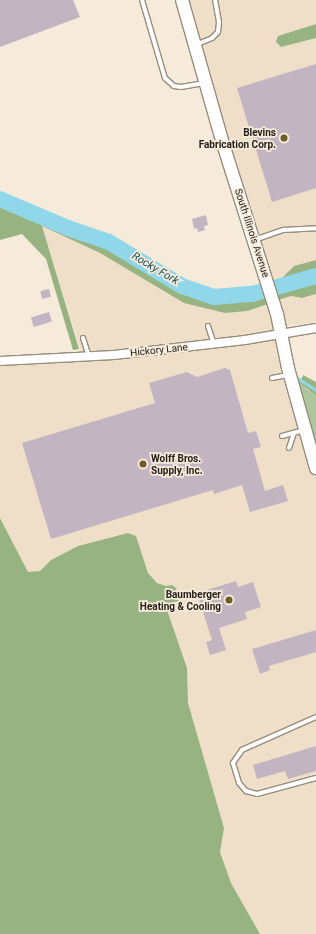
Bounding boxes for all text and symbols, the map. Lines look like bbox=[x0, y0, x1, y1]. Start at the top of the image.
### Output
place label: Blevins Fabrication Corp. bbox=[199, 126, 276, 150]
marker: Blevins Fabrication Corp. bbox=[279, 133, 289, 143]
street label: South Illinois Avenue bbox=[232, 187, 272, 279]
water label: Rocky Fork bbox=[129, 250, 181, 288]
street label: Hickory Lane bbox=[130, 341, 188, 359]
place label: Wolff Bros. Supply, Inc. bbox=[151, 452, 203, 476]
marker: Wolff Bros. Supply, Inc. bbox=[138, 459, 148, 469]
place label: Baumberger Heating & Cooling bbox=[140, 588, 221, 612]
marker: Baumberger Heating & Cooling bbox=[224, 595, 234, 605]

